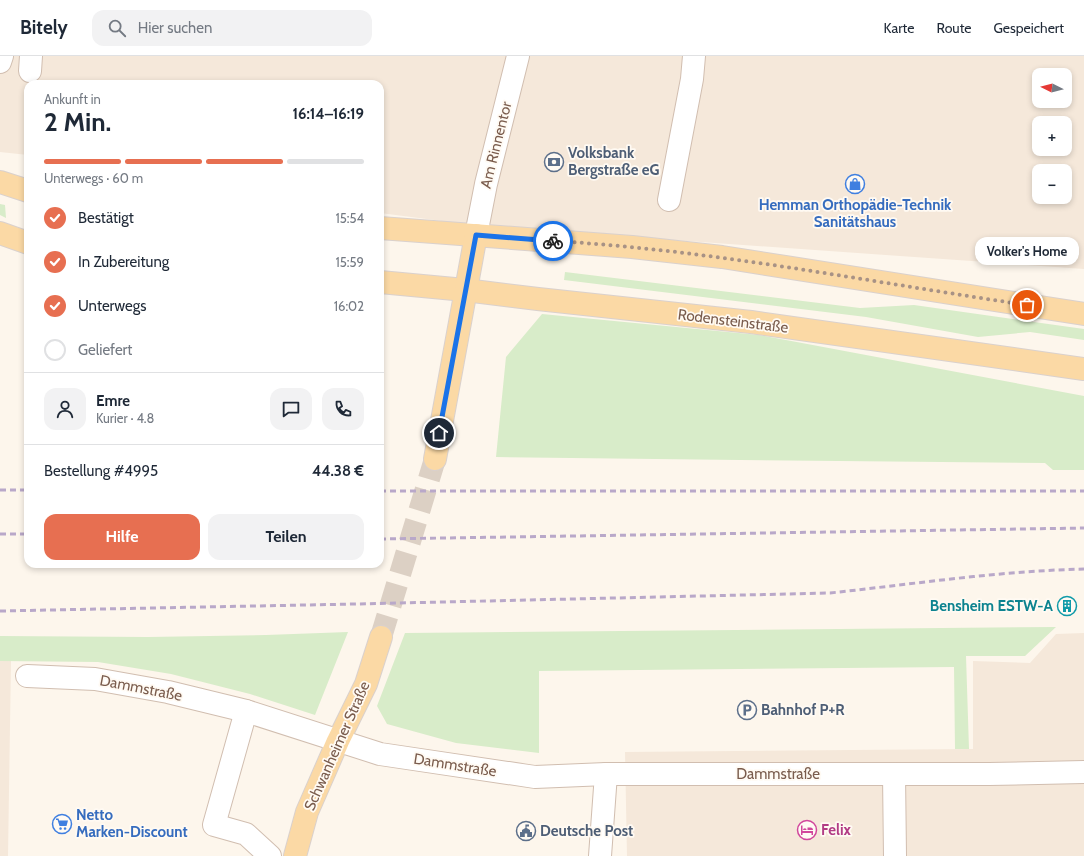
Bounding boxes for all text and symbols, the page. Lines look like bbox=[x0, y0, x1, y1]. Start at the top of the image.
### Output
search box bbox=[92, 10, 372, 46]
text: Bitely bbox=[20, 16, 68, 39]
icon: search bbox=[106, 17, 128, 39]
text: Hier suchen bbox=[138, 19, 212, 37]
text: Karte bbox=[884, 19, 914, 37]
text: Route bbox=[936, 19, 972, 37]
text: Gespeichert bbox=[994, 19, 1064, 37]
north arrow bbox=[1032, 68, 1072, 108]
map controls bbox=[1032, 68, 1072, 204]
text: Ankunft in bbox=[44, 91, 101, 107]
street label: Am Rinnentor bbox=[477, 100, 516, 190]
text: 16:14–16:19 bbox=[292, 105, 364, 123]
text: 2 Min. bbox=[44, 106, 111, 138]
button: + bbox=[1032, 116, 1072, 156]
place label: Volksbank Bergstraße eG bbox=[568, 144, 659, 179]
bank icon: Volksbank Bergstraße eG bbox=[543, 151, 565, 173]
button: − bbox=[1032, 164, 1072, 204]
text: Unterwegs · 60 m bbox=[44, 170, 143, 186]
shop icon: Hemman Orthopädie-Technik Sanitätshaus bbox=[844, 173, 866, 195]
place label: Hemman Orthopädie-Technik Sanitätshaus bbox=[759, 196, 952, 231]
icon: check bbox=[44, 207, 66, 229]
text: Bestätigt bbox=[78, 209, 134, 227]
text: 15:54 bbox=[335, 210, 364, 226]
courier bbox=[533, 221, 573, 261]
icon: bike bbox=[542, 230, 564, 252]
callout: Volker's Home bbox=[975, 237, 1079, 265]
text: Volker's Home bbox=[987, 243, 1067, 259]
icon: check bbox=[44, 251, 66, 273]
text: In Zubereitung bbox=[78, 253, 169, 271]
text: 15:59 bbox=[336, 254, 364, 270]
pin bbox=[1010, 288, 1044, 322]
icon: bag bbox=[1016, 294, 1038, 316]
icon: check bbox=[44, 295, 66, 317]
text: Unterwegs bbox=[78, 297, 146, 315]
text: 16:02 bbox=[334, 298, 364, 314]
street label: Rodensteinstraße bbox=[677, 305, 790, 337]
text: Geliefert bbox=[78, 341, 132, 359]
button: person bbox=[44, 388, 86, 430]
button: chat bbox=[270, 388, 312, 430]
button: phone bbox=[322, 388, 364, 430]
text: Emre bbox=[96, 392, 130, 410]
text: Kurier · 4.8 bbox=[96, 410, 154, 426]
pin bbox=[422, 416, 456, 450]
icon: home bbox=[428, 422, 450, 444]
text: Bestellung #4995 bbox=[44, 462, 158, 480]
text: 44.38 € bbox=[312, 462, 364, 480]
button: Hilfe bbox=[44, 514, 200, 560]
button: Teilen bbox=[208, 514, 364, 560]
building icon: Bensheim ESTW-A bbox=[1056, 595, 1078, 617]
place label: Bensheim ESTW-A bbox=[930, 597, 1054, 615]
street label: Dammstraße bbox=[98, 671, 184, 705]
street label: Schwanheimer Straße bbox=[300, 678, 374, 813]
parking icon: Bahnhof P+R bbox=[736, 699, 758, 721]
place label: Bahnhof P+R bbox=[761, 701, 845, 719]
street label: Dammstraße bbox=[412, 750, 498, 780]
street label: Dammstraße bbox=[736, 765, 820, 783]
place label: Netto Marken-Discount bbox=[76, 806, 188, 841]
supermarket icon: Netto Marken-Discount bbox=[51, 813, 73, 835]
hotel icon: Felix bbox=[796, 819, 818, 841]
public building icon: Deutsche Post bbox=[515, 820, 537, 842]
place label: Felix bbox=[821, 821, 852, 839]
place label: Deutsche Post bbox=[540, 822, 633, 840]

